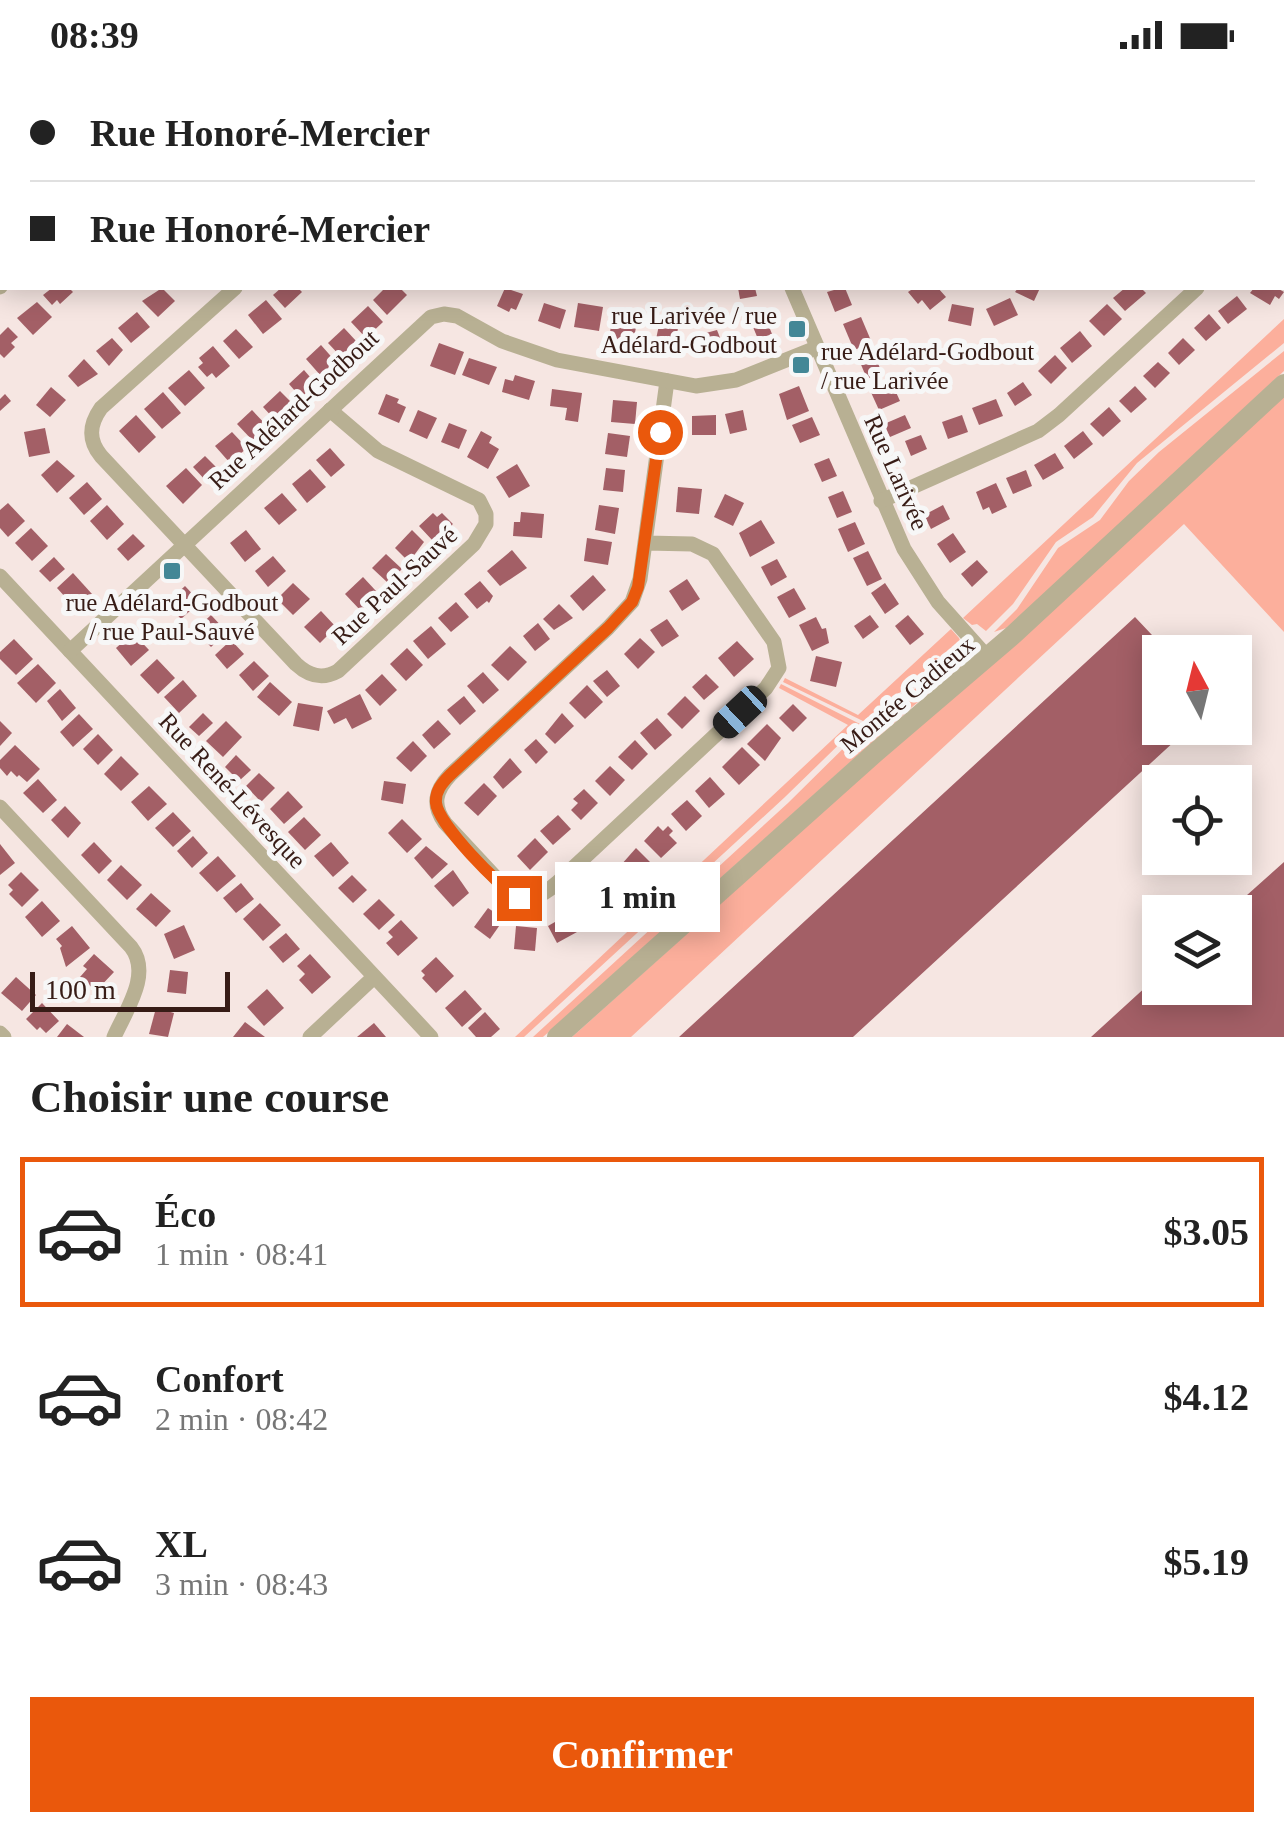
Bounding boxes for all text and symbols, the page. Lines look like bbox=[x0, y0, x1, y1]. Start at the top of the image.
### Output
text: 08:39 bbox=[50, 14, 139, 56]
text: Rue Honoré-Mercier bbox=[90, 112, 430, 154]
text: Rue Honoré-Mercier bbox=[90, 208, 430, 250]
place label: rue Larivée / rue Adélard-Godbout bbox=[601, 302, 777, 358]
marker: rue Larivée / rue Adélard-Godbout bbox=[786, 318, 808, 340]
street label: Rue Adélard-Godbout bbox=[203, 324, 384, 495]
place label: rue Adélard-Godbout / rue Larivée bbox=[821, 338, 1034, 394]
marker: rue Adélard-Godbout / rue Larivée bbox=[790, 354, 812, 376]
route start bbox=[638, 410, 683, 455]
street label: Rue Larivée bbox=[859, 411, 934, 534]
street label: Rue Paul-Sauvé bbox=[326, 521, 462, 650]
marker: rue Adélard-Godbout / rue Paul-Sauvé bbox=[161, 560, 183, 582]
place label: rue Adélard-Godbout / rue Paul-Sauvé bbox=[65, 589, 279, 645]
street label: Montée Cadieux bbox=[835, 630, 980, 758]
north arrow bbox=[1142, 635, 1252, 745]
map controls bbox=[1142, 635, 1252, 1005]
car bbox=[708, 681, 772, 743]
street label: Rue René-Lévesque bbox=[154, 707, 311, 873]
button: locate bbox=[1142, 765, 1252, 875]
callout: 1 min bbox=[554, 863, 719, 933]
route end bbox=[497, 876, 542, 921]
text: 1 min bbox=[599, 879, 676, 915]
button: layers bbox=[1142, 895, 1252, 1005]
scale bar bbox=[30, 967, 230, 1011]
text: 100 m bbox=[45, 974, 116, 1005]
text: Choisir une course bbox=[30, 1072, 389, 1122]
icon: car bbox=[35, 1187, 125, 1277]
text: Éco bbox=[155, 1193, 216, 1235]
text: $3.05 bbox=[1164, 1211, 1249, 1253]
text: 1 min · 08:41 bbox=[155, 1236, 328, 1272]
icon: car bbox=[35, 1352, 125, 1442]
text: Confort bbox=[155, 1358, 284, 1400]
text: $4.12 bbox=[1164, 1376, 1249, 1418]
text: 2 min · 08:42 bbox=[155, 1401, 328, 1437]
icon: car bbox=[35, 1517, 125, 1607]
text: XL bbox=[155, 1523, 208, 1565]
text: $5.19 bbox=[1164, 1541, 1249, 1583]
text: 3 min · 08:43 bbox=[155, 1566, 328, 1602]
button: Confirmer bbox=[30, 1697, 1254, 1812]

